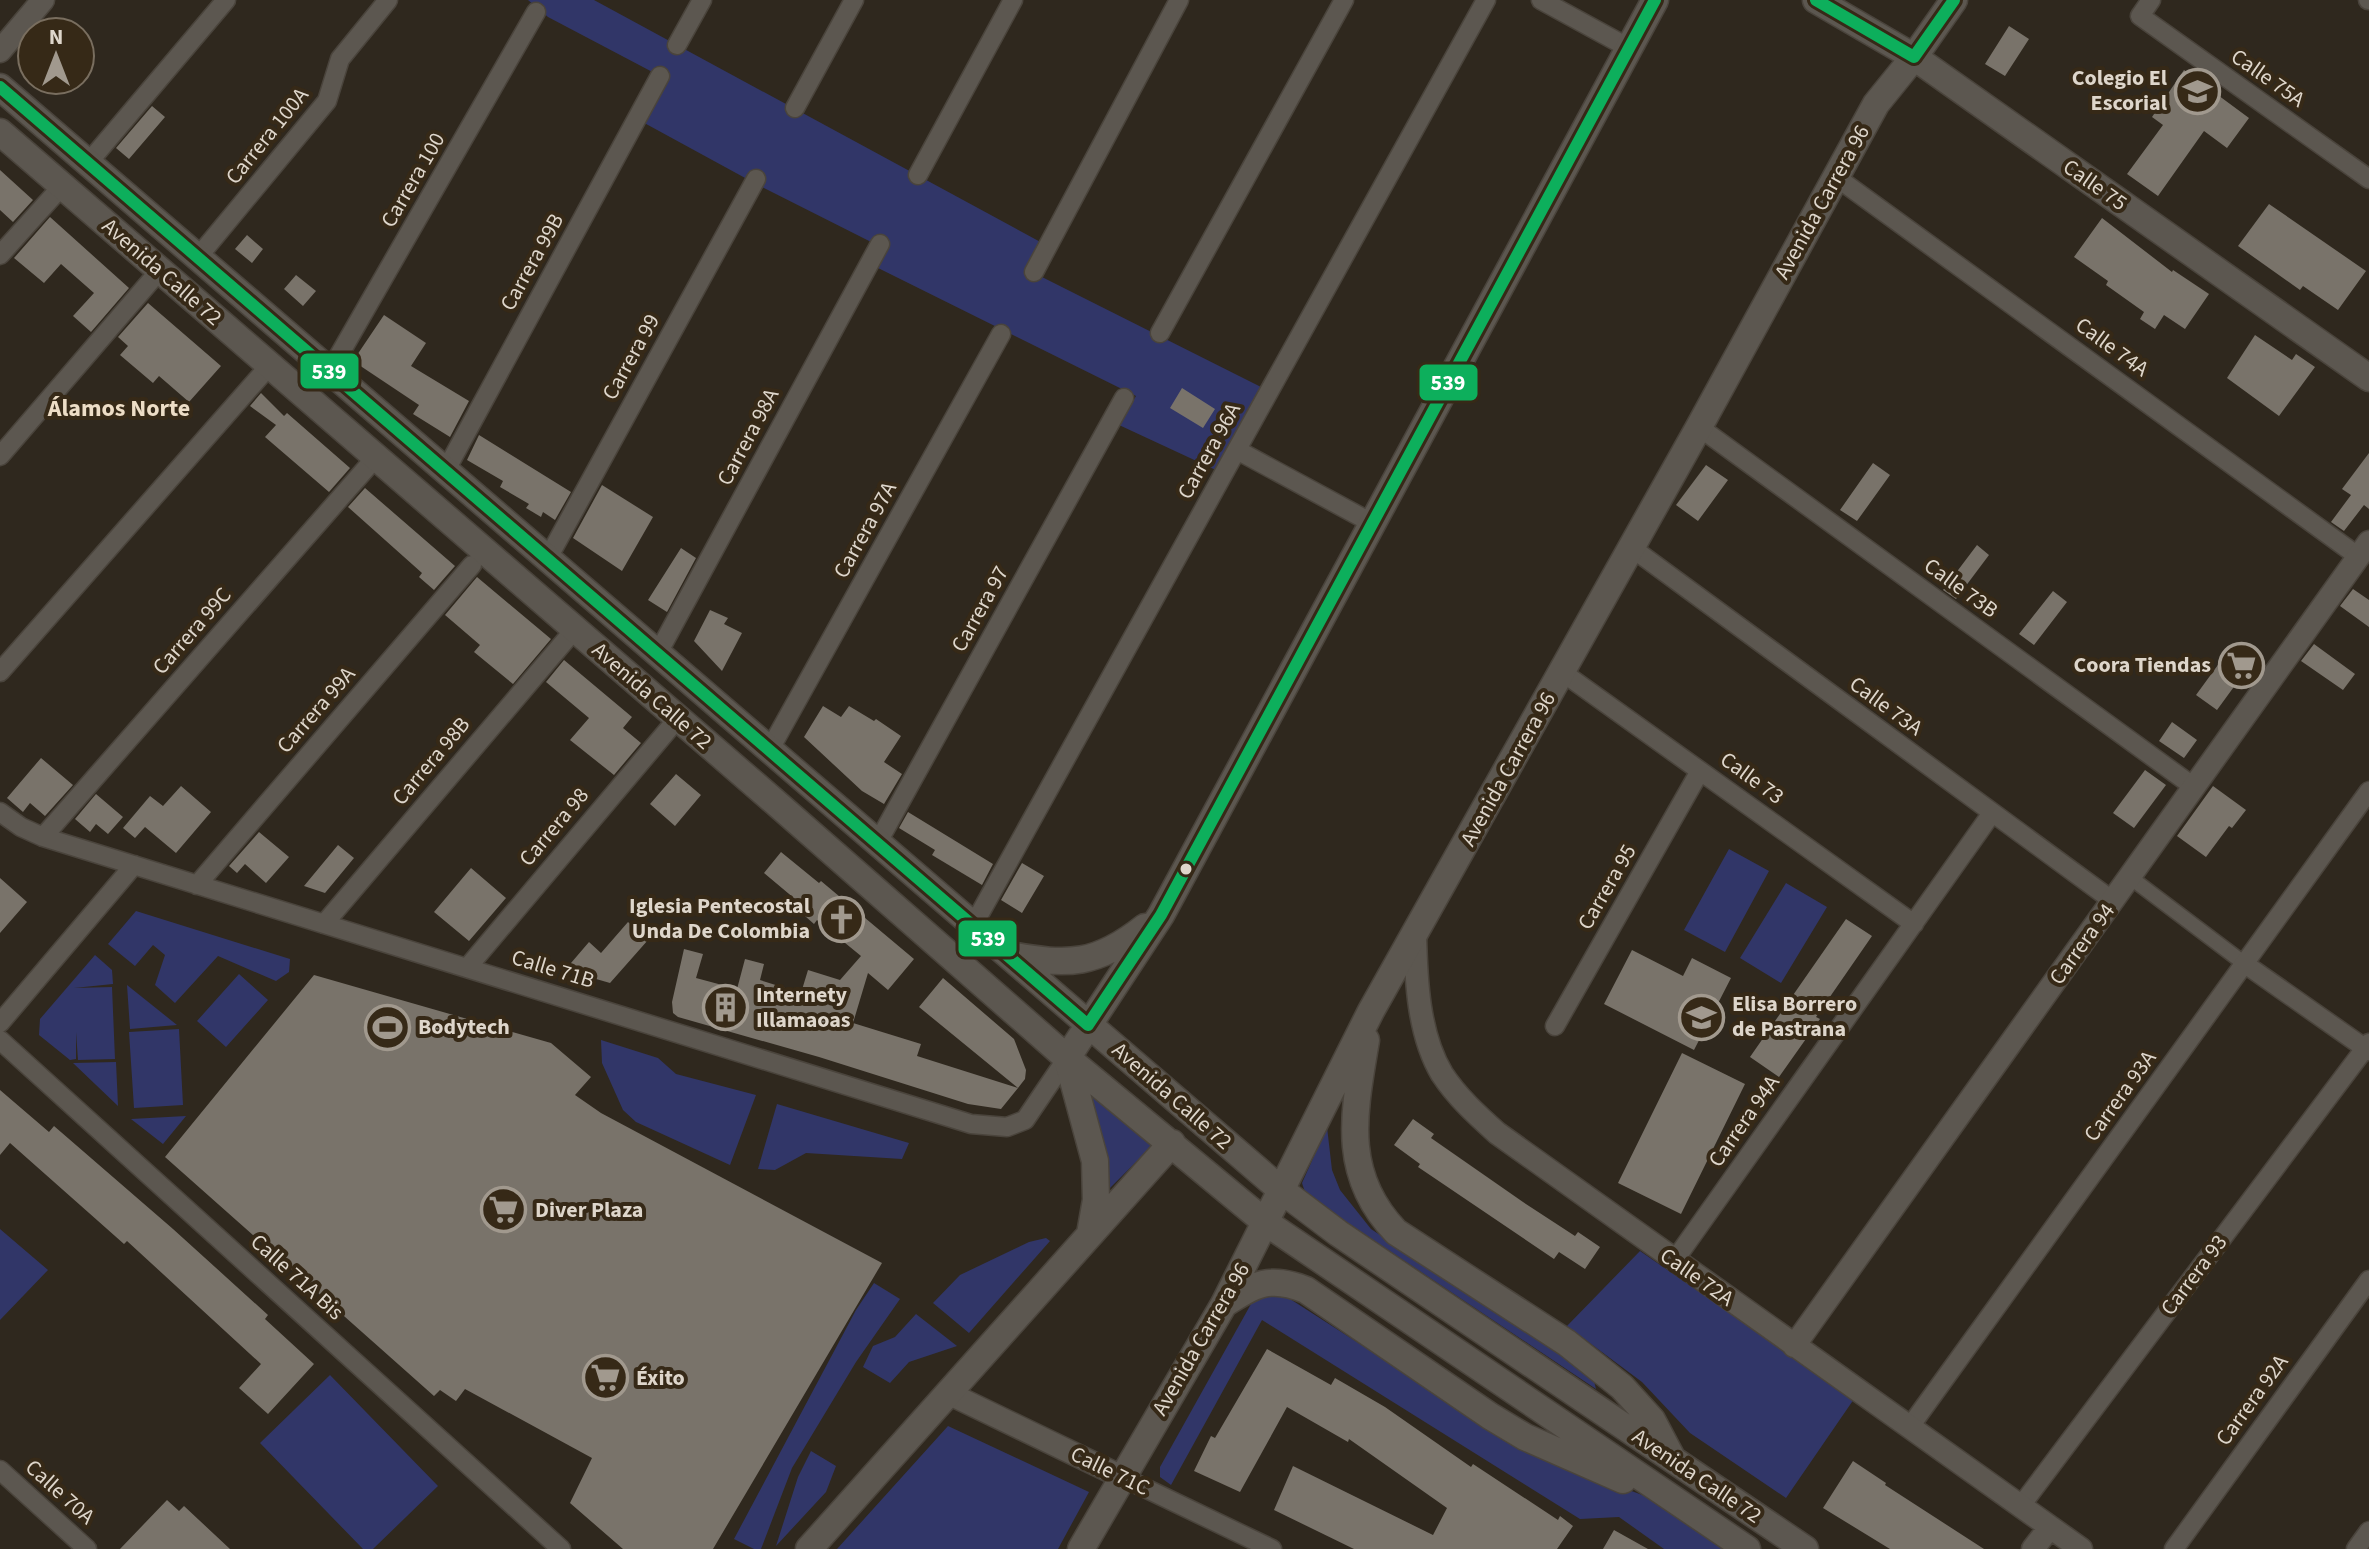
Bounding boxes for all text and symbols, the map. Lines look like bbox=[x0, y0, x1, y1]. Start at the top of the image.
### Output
north arrow bbox=[16, 16, 96, 96]
text: N bbox=[49, 21, 63, 53]
street label: Calle 75A bbox=[2224, 41, 2312, 115]
place label: Colegio El Escorial bbox=[2072, 62, 2168, 119]
school or university icon: Colegio El Escorial bbox=[2174, 67, 2222, 115]
street label: Carrera 100A bbox=[218, 80, 316, 192]
street label: Avenida Carrera 96 bbox=[1766, 119, 1878, 285]
street label: Carrera 100 bbox=[373, 127, 453, 233]
street label: Calle 75 bbox=[2056, 151, 2134, 219]
street label: Carrera 99B bbox=[492, 207, 572, 317]
street label: Avenida Calle 72 bbox=[95, 211, 229, 333]
street label: Carrera 99 bbox=[594, 308, 668, 406]
street label: Calle 74A bbox=[2069, 309, 2155, 385]
line badge: 539 bbox=[299, 352, 360, 390]
text: 539 bbox=[312, 356, 346, 388]
line badge: 539 bbox=[1418, 363, 1479, 402]
text: 539 bbox=[1431, 367, 1465, 399]
street label: Carrera 98A bbox=[709, 383, 787, 491]
district label: Álamos Norte bbox=[47, 391, 190, 426]
street label: Carrera 96A bbox=[1169, 397, 1249, 505]
street label: Carrera 97A bbox=[825, 476, 905, 584]
street label: Calle 73B bbox=[1917, 550, 2005, 626]
street label: Carrera 97 bbox=[943, 560, 1017, 658]
street label: Carrera 99C bbox=[145, 580, 239, 682]
street label: Avenida Calle 72 bbox=[585, 635, 719, 757]
supermarket icon: Coora Tiendas bbox=[2218, 641, 2266, 689]
place label: Coora Tiendas bbox=[2073, 649, 2211, 681]
street label: Carrera 99A bbox=[269, 659, 363, 761]
street label: Calle 73A bbox=[1843, 668, 1929, 744]
street label: Avenida Carrera 96 bbox=[1452, 686, 1564, 852]
street label: Carrera 98B bbox=[384, 710, 478, 812]
street label: Calle 73 bbox=[1713, 744, 1791, 812]
street label: Carrera 98 bbox=[512, 781, 597, 873]
street label: Carrera 95 bbox=[1570, 838, 1644, 936]
unlabelled marker bbox=[1178, 861, 1194, 877]
place label: Iglesia Pentecostal Unda De Colombia bbox=[629, 890, 811, 947]
church icon: Iglesia Pentecostal Unda De Colombia bbox=[817, 895, 865, 943]
street label: Carrera 94 bbox=[2041, 896, 2123, 991]
line badge: 539 bbox=[957, 919, 1018, 958]
text: 539 bbox=[971, 923, 1005, 955]
street label: Calle 71B bbox=[508, 941, 598, 997]
place label: Internety Illamaoas bbox=[756, 979, 851, 1036]
building icon: Internety Illamaoas bbox=[701, 984, 749, 1032]
place label: Elisa Borrero de Pastrana bbox=[1732, 988, 1857, 1045]
school or university icon: Elisa Borrero de Pastrana bbox=[1677, 993, 1725, 1041]
sports icon: Bodytech bbox=[363, 1003, 411, 1051]
place label: Bodytech bbox=[418, 1011, 510, 1043]
street label: Avenida Calle 72 bbox=[1105, 1035, 1239, 1157]
street label: Carrera 93A bbox=[2076, 1044, 2164, 1148]
street label: Carrera 94A bbox=[1700, 1068, 1788, 1174]
supermarket icon: Diver Plaza bbox=[480, 1186, 528, 1234]
place label: Diver Plaza bbox=[535, 1194, 643, 1226]
street label: Calle 71A Bis bbox=[243, 1226, 351, 1328]
street label: Carrera 93 bbox=[2153, 1228, 2235, 1322]
street label: Calle 72A bbox=[1653, 1240, 1741, 1314]
street label: Avenida Carrera 96 bbox=[1144, 1256, 1258, 1422]
street label: Carrera 92A bbox=[2208, 1348, 2296, 1452]
supermarket icon: Éxito bbox=[581, 1354, 629, 1402]
place label: Éxito bbox=[636, 1362, 685, 1394]
street label: Avenida Calle 72 bbox=[1626, 1421, 1768, 1531]
street label: Calle 71C bbox=[1065, 1438, 1155, 1504]
street label: Calle 70A bbox=[18, 1452, 102, 1532]

